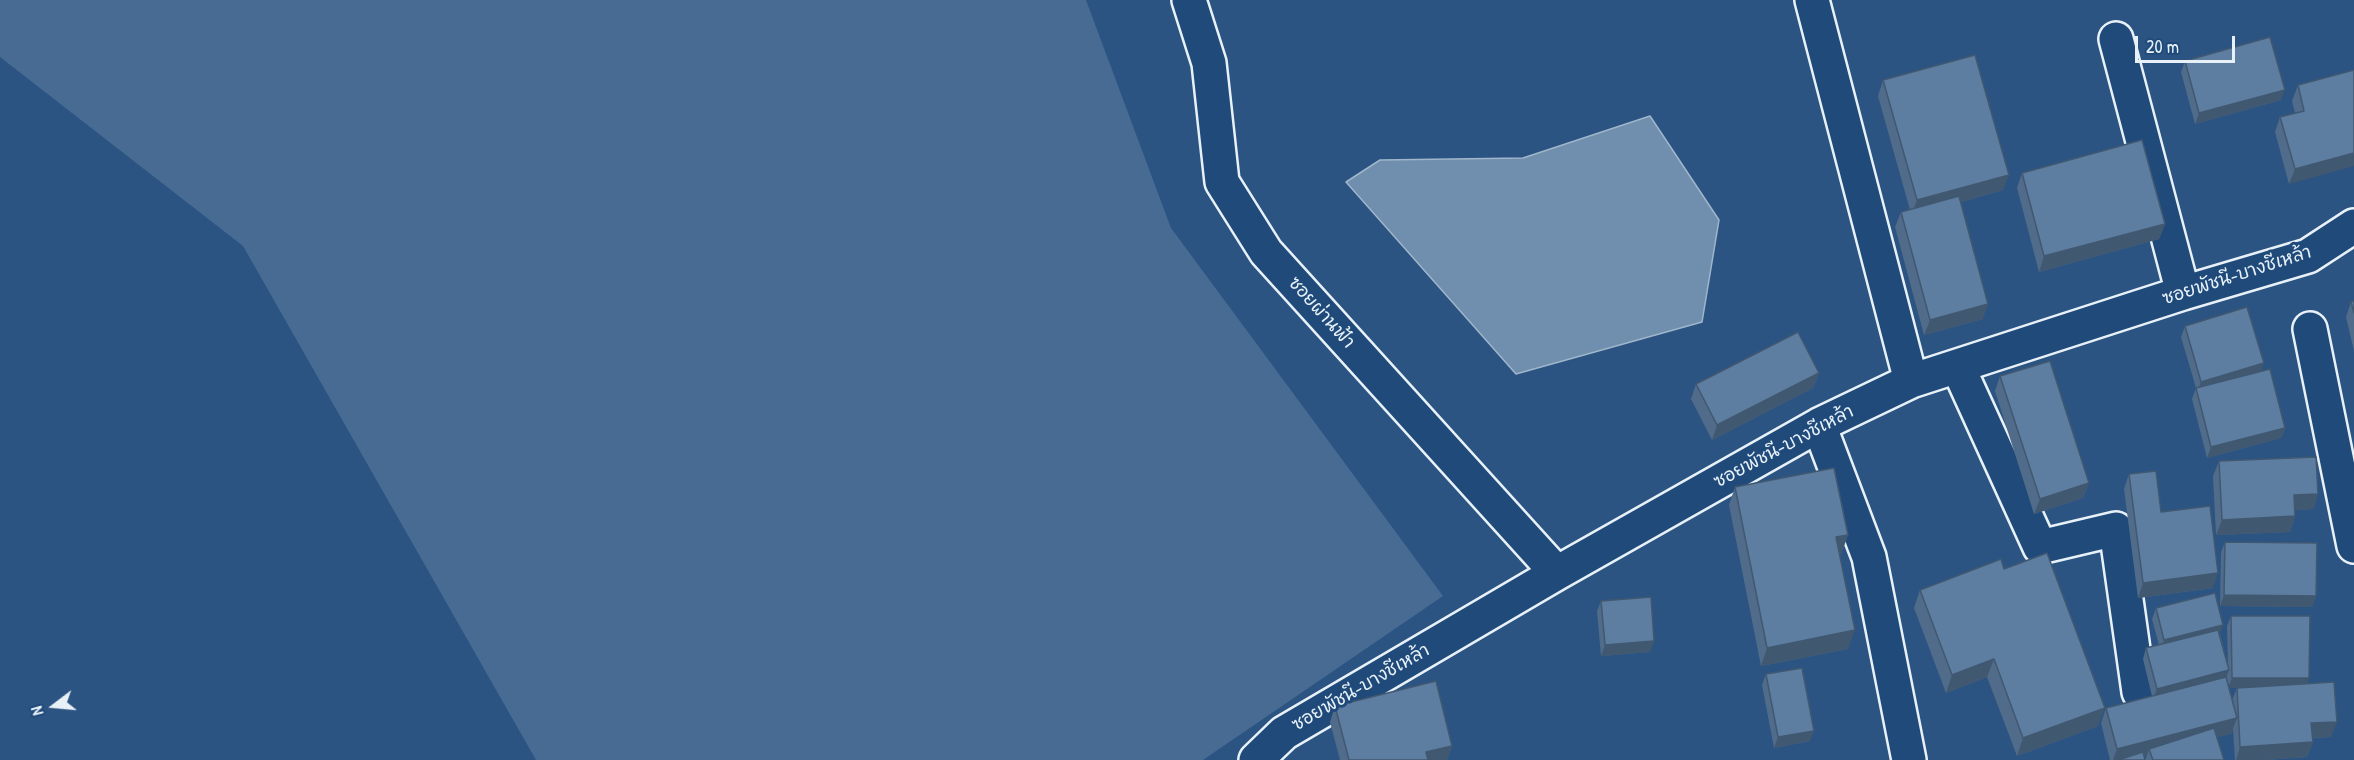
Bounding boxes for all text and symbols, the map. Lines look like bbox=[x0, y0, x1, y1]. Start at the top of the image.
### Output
scale bar bbox=[2138, 24, 2238, 62]
text: 20 m bbox=[2146, 34, 2179, 59]
street label: ซอยพัชนี-บางชีเหล้า bbox=[2160, 242, 2314, 310]
street label: ซอยผ่านฟ้า bbox=[1283, 273, 1359, 353]
street label: ซอยพัชนี-บางชีเหล้า bbox=[1710, 401, 1858, 493]
street label: ซอยพัชนี-บางชีเหล้า bbox=[1288, 640, 1434, 736]
north arrow bbox=[24, 676, 84, 736]
text: N bbox=[25, 704, 48, 718]

